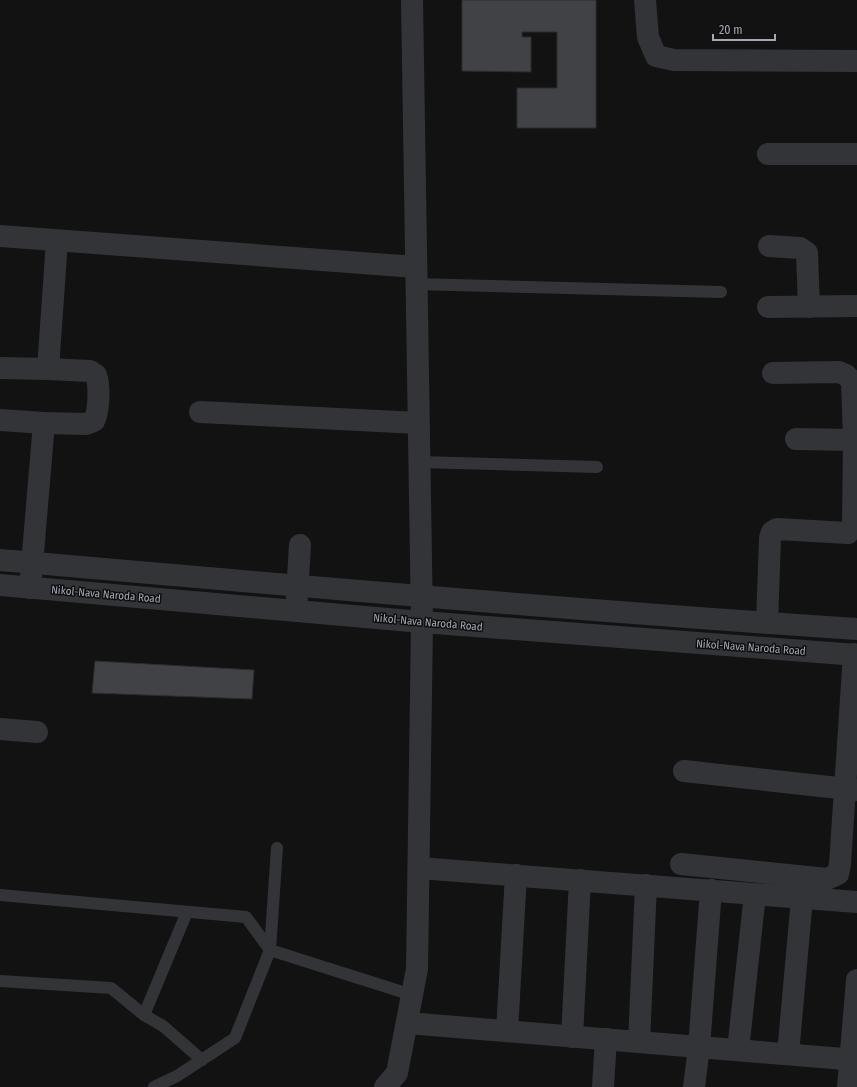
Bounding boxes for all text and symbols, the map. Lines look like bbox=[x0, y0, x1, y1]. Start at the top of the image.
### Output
scale bar bbox=[713, 16, 775, 42]
text: 20 m bbox=[719, 23, 743, 37]
street label: Nikol-Nava Naroda Road bbox=[51, 583, 161, 606]
street label: Nikol-Nava Naroda Road bbox=[373, 611, 483, 634]
street label: Nikol-Nava Naroda Road bbox=[696, 637, 806, 658]

